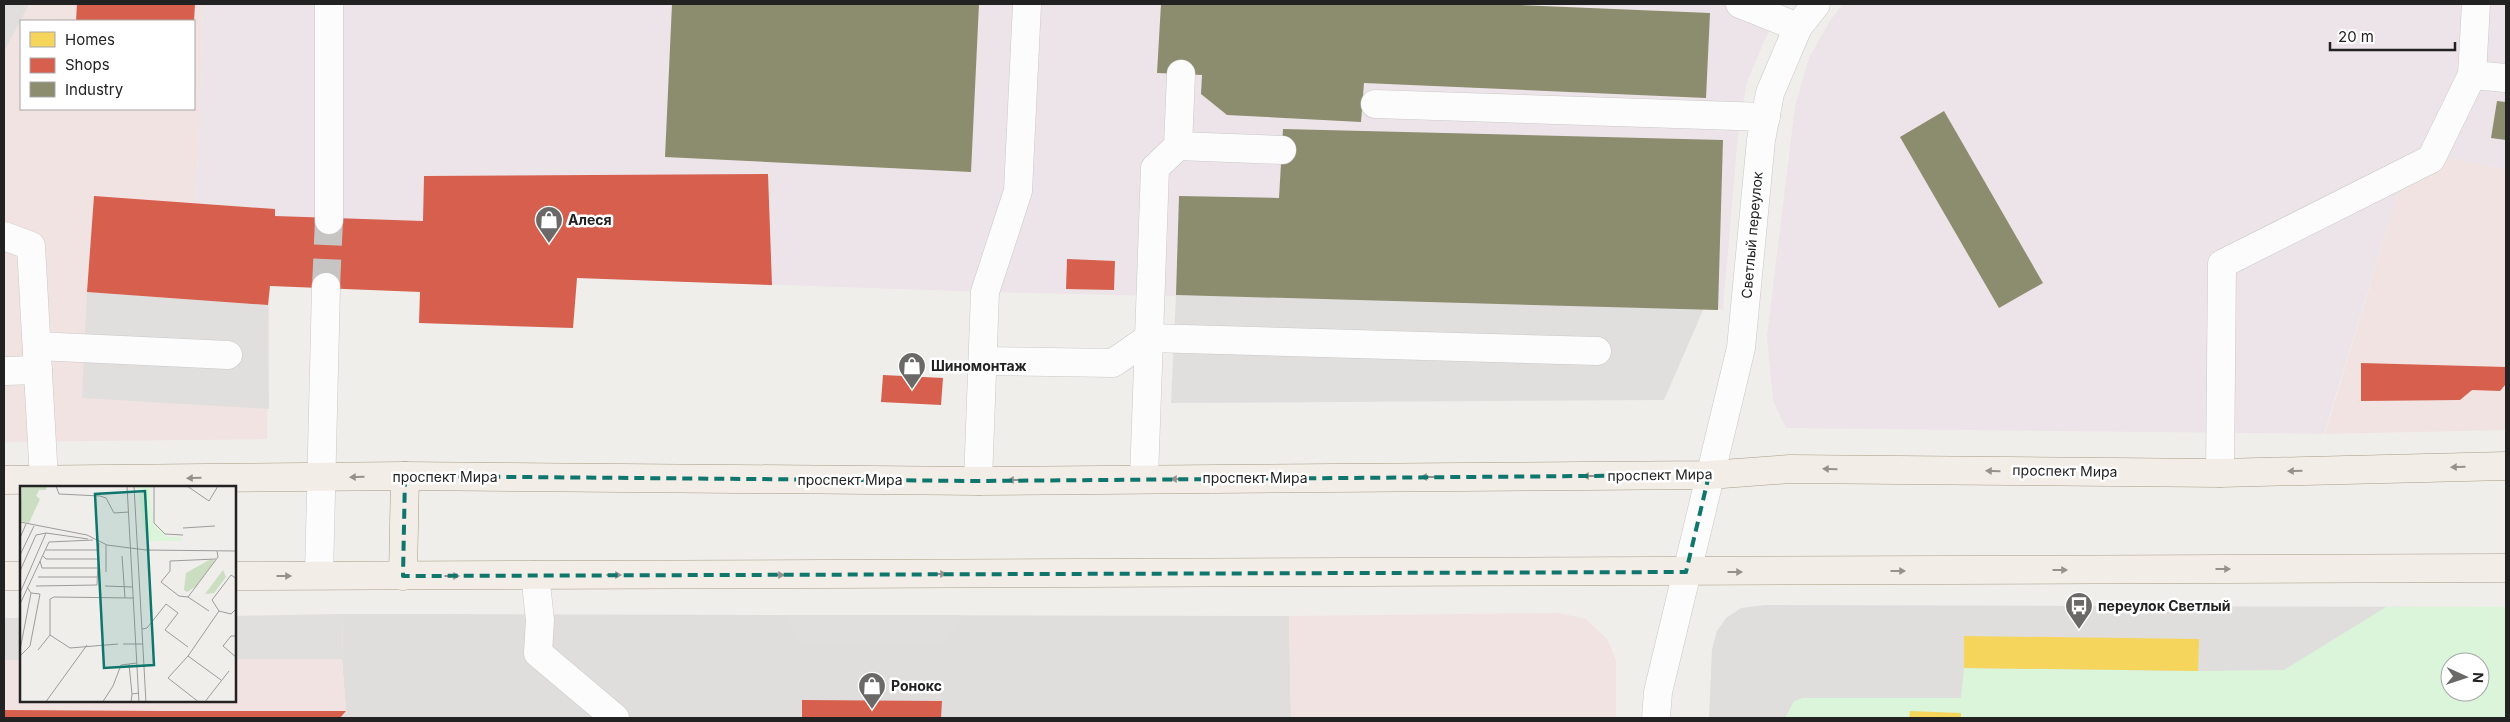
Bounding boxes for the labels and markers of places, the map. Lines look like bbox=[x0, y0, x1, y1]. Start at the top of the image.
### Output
shop icon: Алеся bbox=[534, 205, 564, 244]
place label: Алеся bbox=[568, 211, 612, 228]
shop icon: Шиномонтаж bbox=[897, 351, 927, 390]
place label: Шиномонтаж bbox=[931, 357, 1027, 374]
bus stop icon: переулок Светлый bbox=[2064, 591, 2094, 630]
place label: переулок Светлый bbox=[2098, 597, 2231, 614]
shop icon: Ронокс bbox=[857, 671, 887, 710]
place label: Ронокс bbox=[891, 677, 942, 694]

